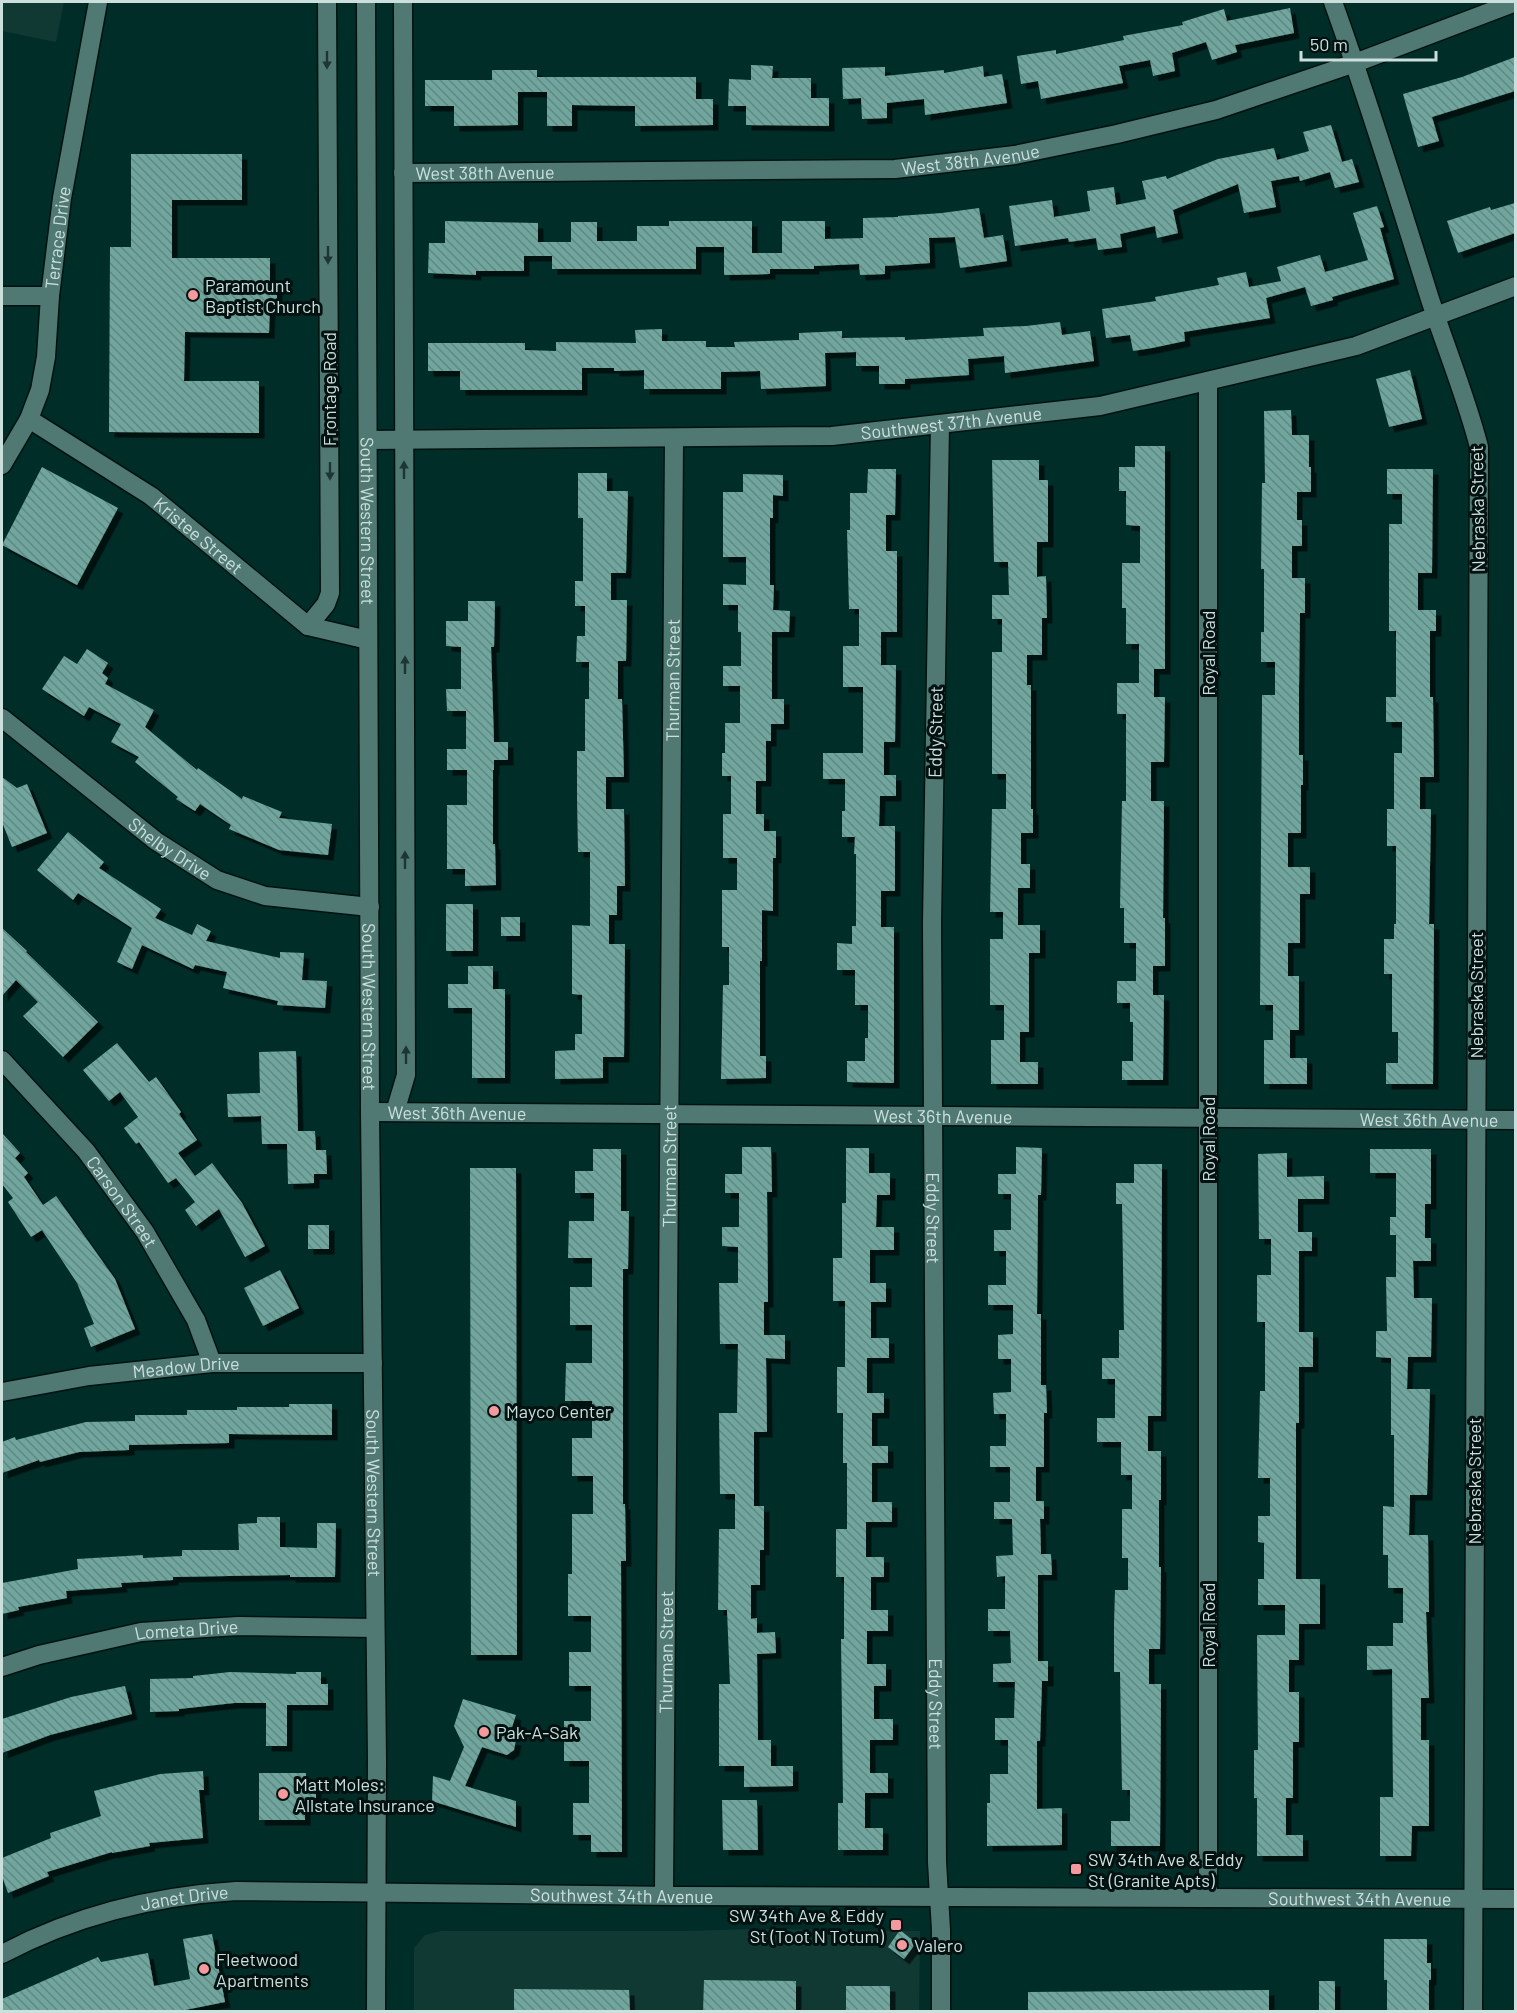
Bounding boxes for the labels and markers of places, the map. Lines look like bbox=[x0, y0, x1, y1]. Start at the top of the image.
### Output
place label: Paramount Baptist Church bbox=[205, 274, 321, 317]
marker: Paramount Baptist Church bbox=[186, 288, 200, 302]
place label: Mayco Center bbox=[506, 1400, 612, 1422]
marker: Mayco Center bbox=[487, 1404, 501, 1418]
place label: Pak-A-Sak bbox=[496, 1721, 578, 1743]
marker: Pak-A-Sak bbox=[477, 1725, 491, 1739]
place label: Matt Moles: Allstate Insurance bbox=[295, 1773, 435, 1816]
marker: Matt Moles: Allstate Insurance bbox=[276, 1787, 290, 1801]
place label: SW 34th Ave & Eddy St (Granite Apts) bbox=[1088, 1848, 1243, 1891]
marker: SW 34th Ave & Eddy St (Granite Apts) bbox=[1069, 1862, 1083, 1876]
place label: SW 34th Ave & Eddy St (Toot N Totum) bbox=[729, 1904, 884, 1947]
marker: SW 34th Ave & Eddy St (Toot N Totum) bbox=[889, 1918, 903, 1932]
place label: Valero bbox=[914, 1934, 963, 1956]
marker: Valero bbox=[895, 1938, 909, 1952]
place label: Fleetwood Apartments bbox=[216, 1948, 309, 1991]
marker: Fleetwood Apartments bbox=[197, 1962, 211, 1976]

